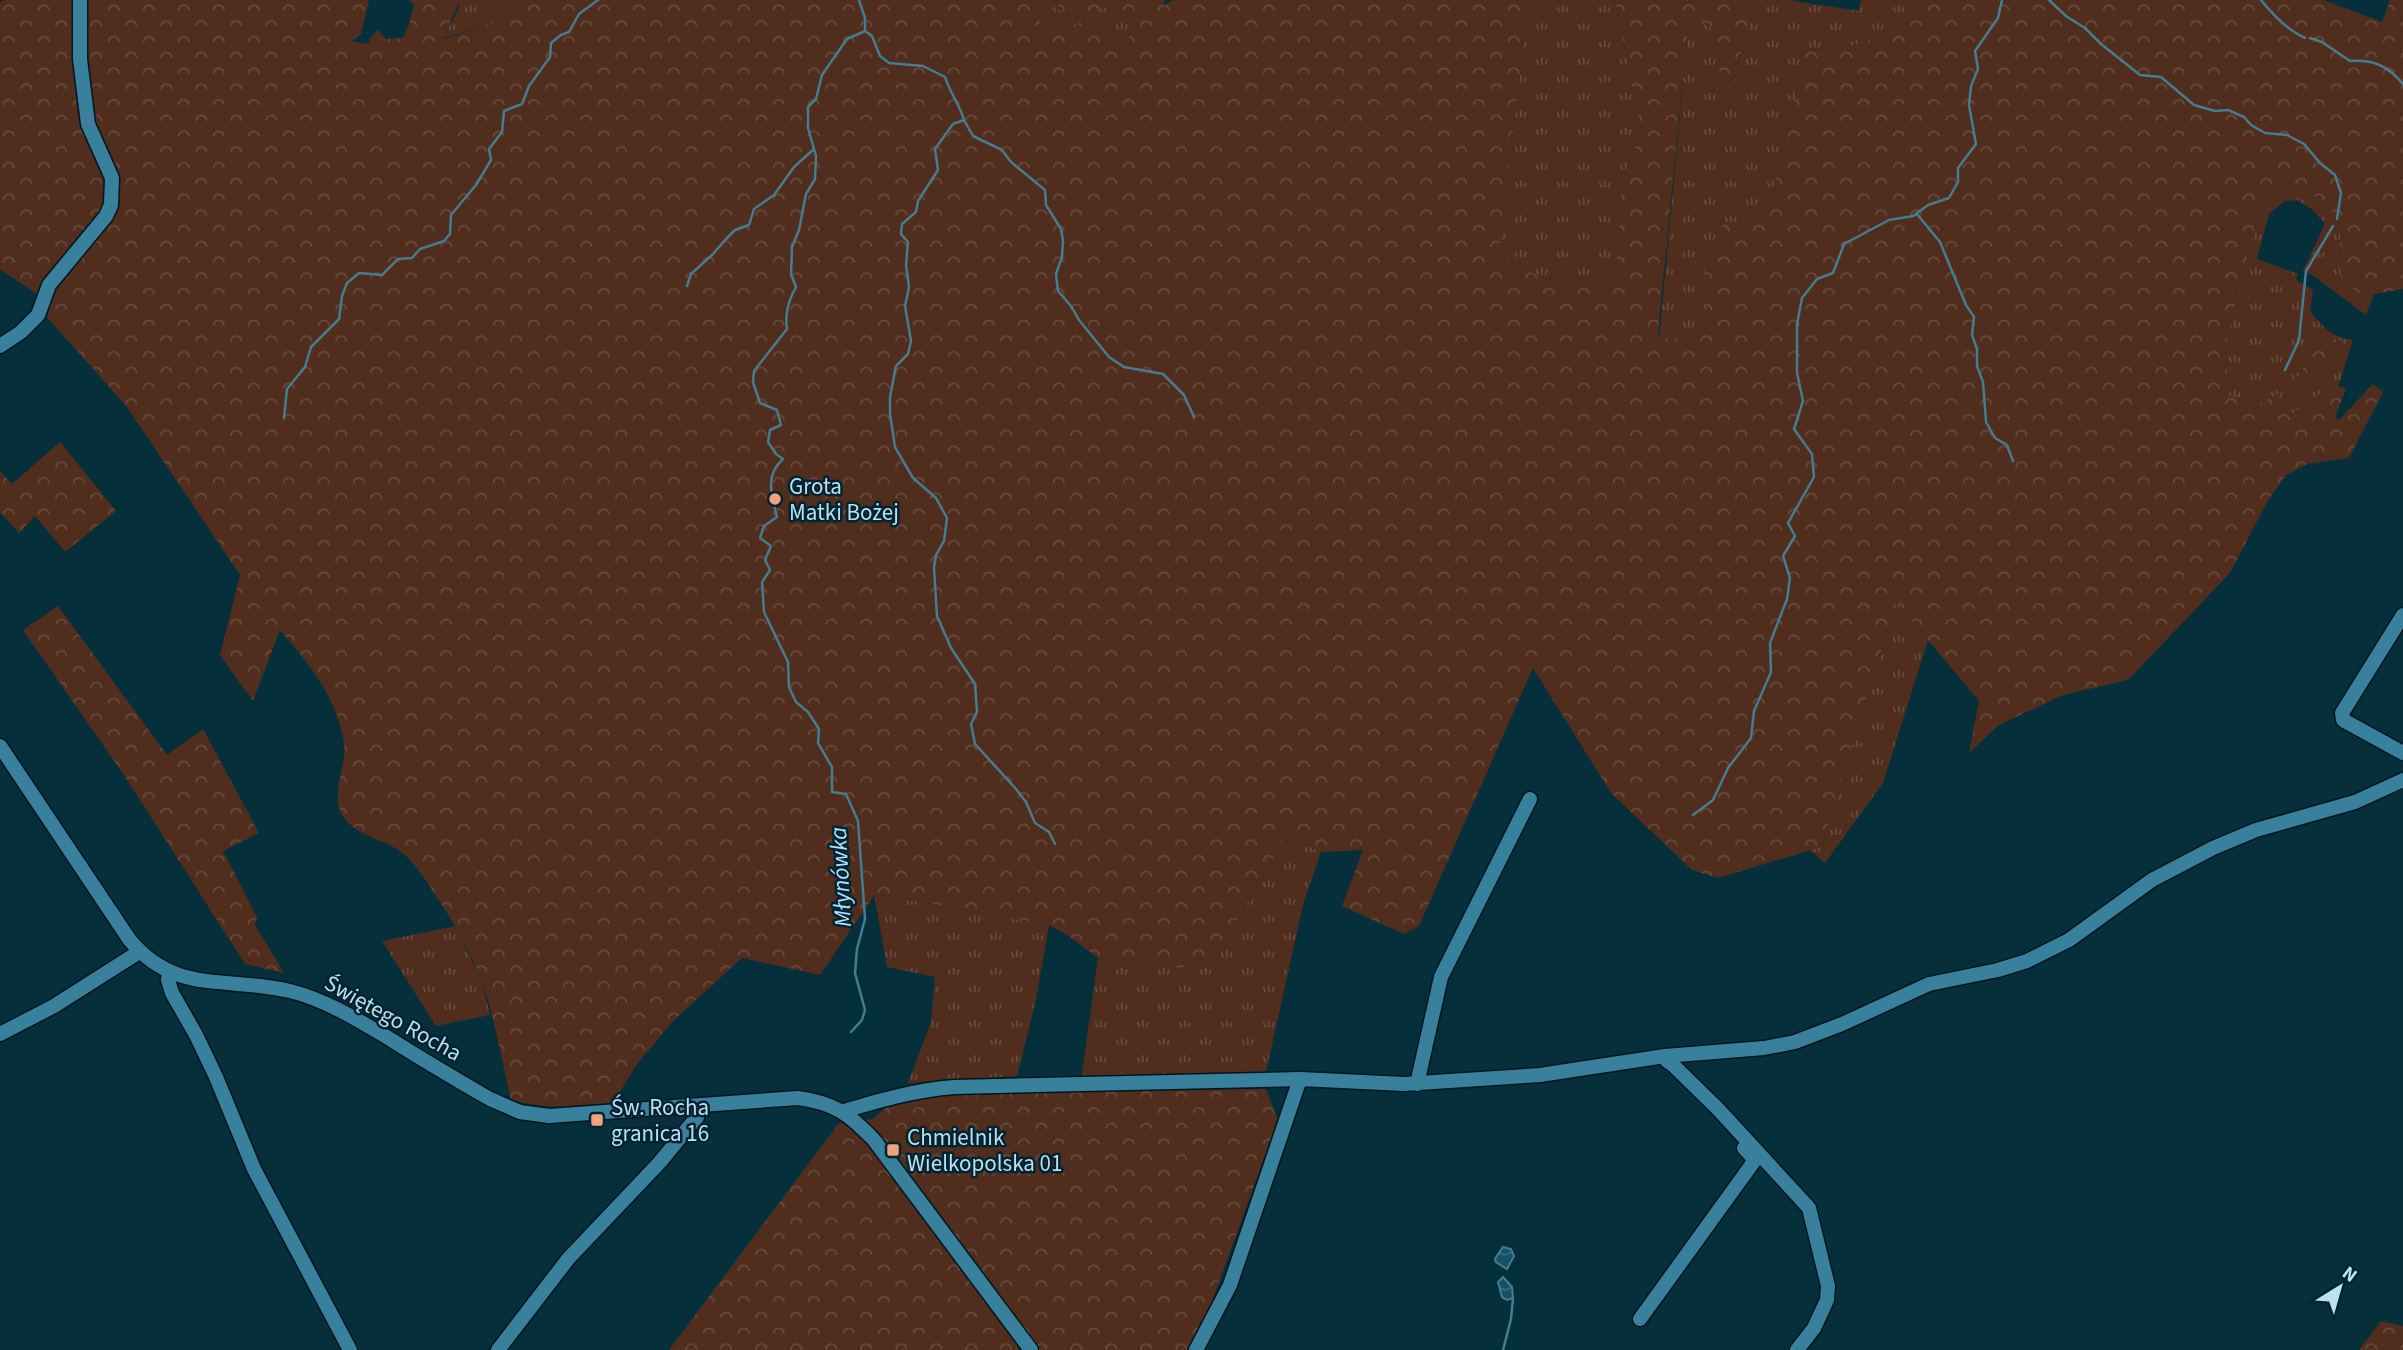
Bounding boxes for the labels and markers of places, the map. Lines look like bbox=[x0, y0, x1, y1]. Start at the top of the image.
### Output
place label: Grota Matki Bożej bbox=[789, 470, 899, 529]
marker: Grota Matki Bożej bbox=[767, 491, 783, 507]
place label: Św. Rocha granica 16 bbox=[611, 1091, 709, 1150]
marker: Św. Rocha granica 16 bbox=[589, 1112, 605, 1128]
place label: Chmielnik Wielkopolska 01 bbox=[907, 1121, 1062, 1180]
marker: Chmielnik Wielkopolska 01 bbox=[885, 1142, 901, 1158]

